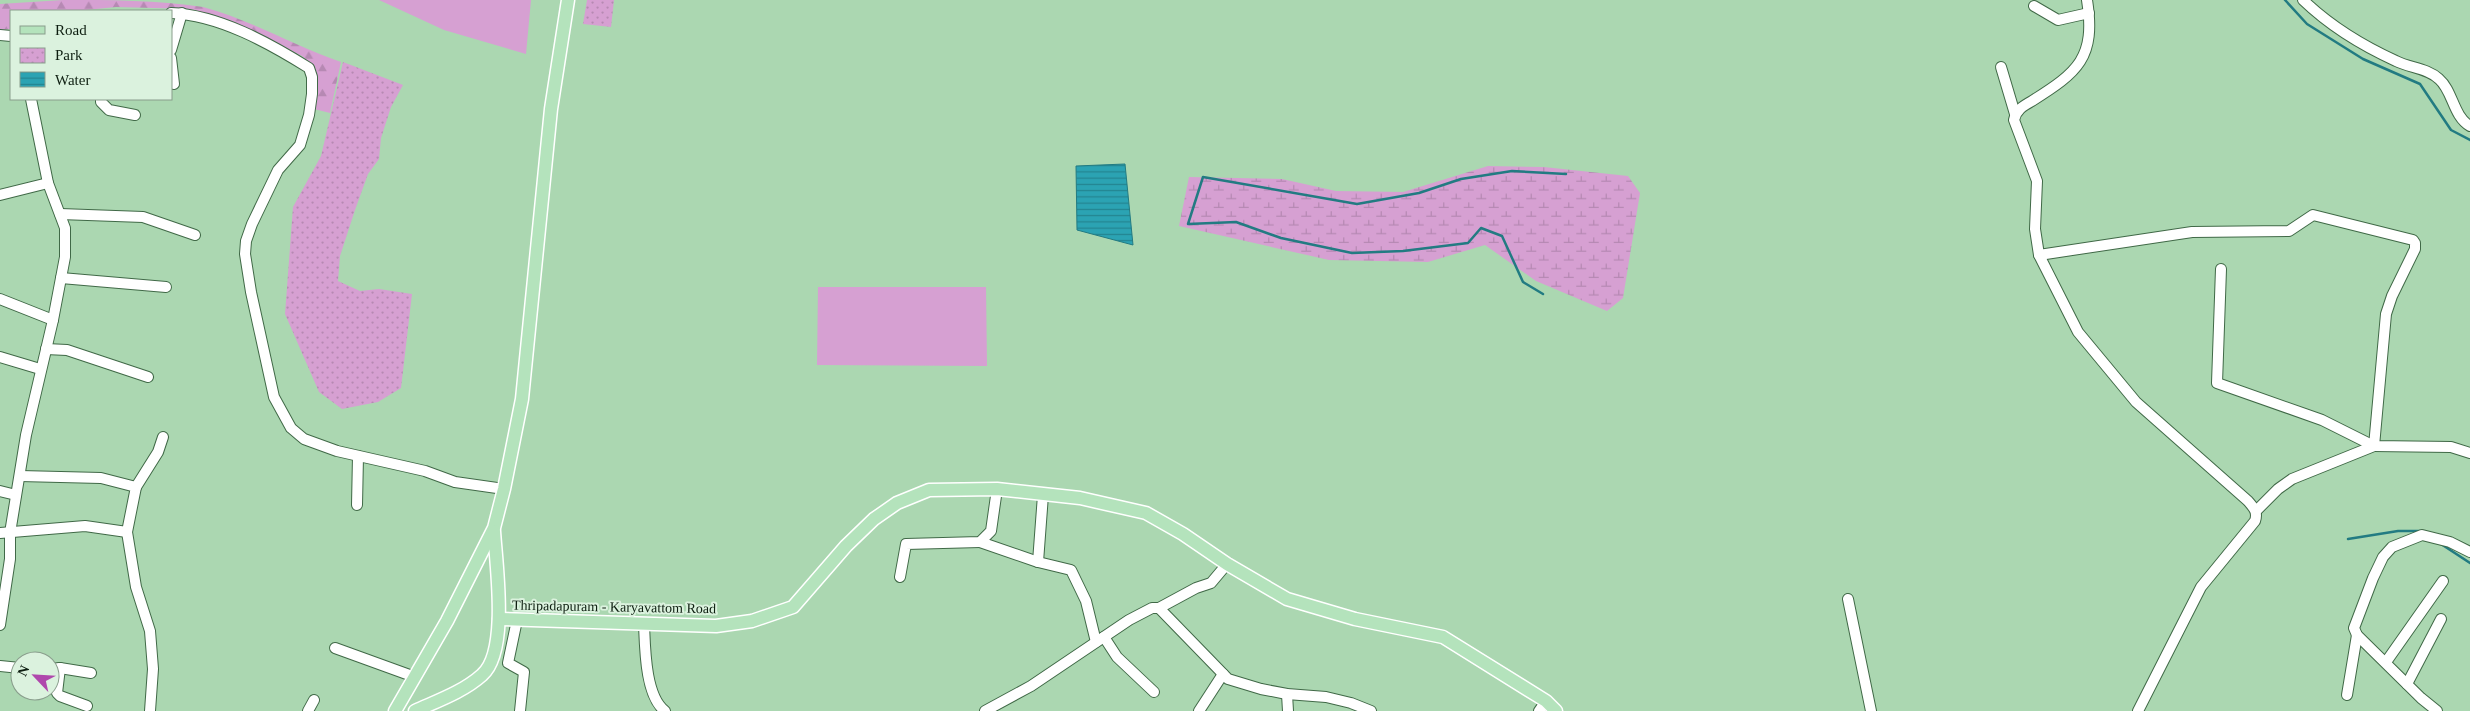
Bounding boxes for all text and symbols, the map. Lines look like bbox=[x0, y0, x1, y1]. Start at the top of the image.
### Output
legend bbox=[10, 10, 172, 100]
text: Road bbox=[55, 22, 87, 38]
text: Park bbox=[55, 47, 83, 63]
text: Water bbox=[55, 72, 90, 88]
street label: Thripadapuram - Karyavattom Road bbox=[512, 598, 716, 616]
north arrow bbox=[10, 651, 60, 701]
text: N bbox=[15, 663, 33, 678]

